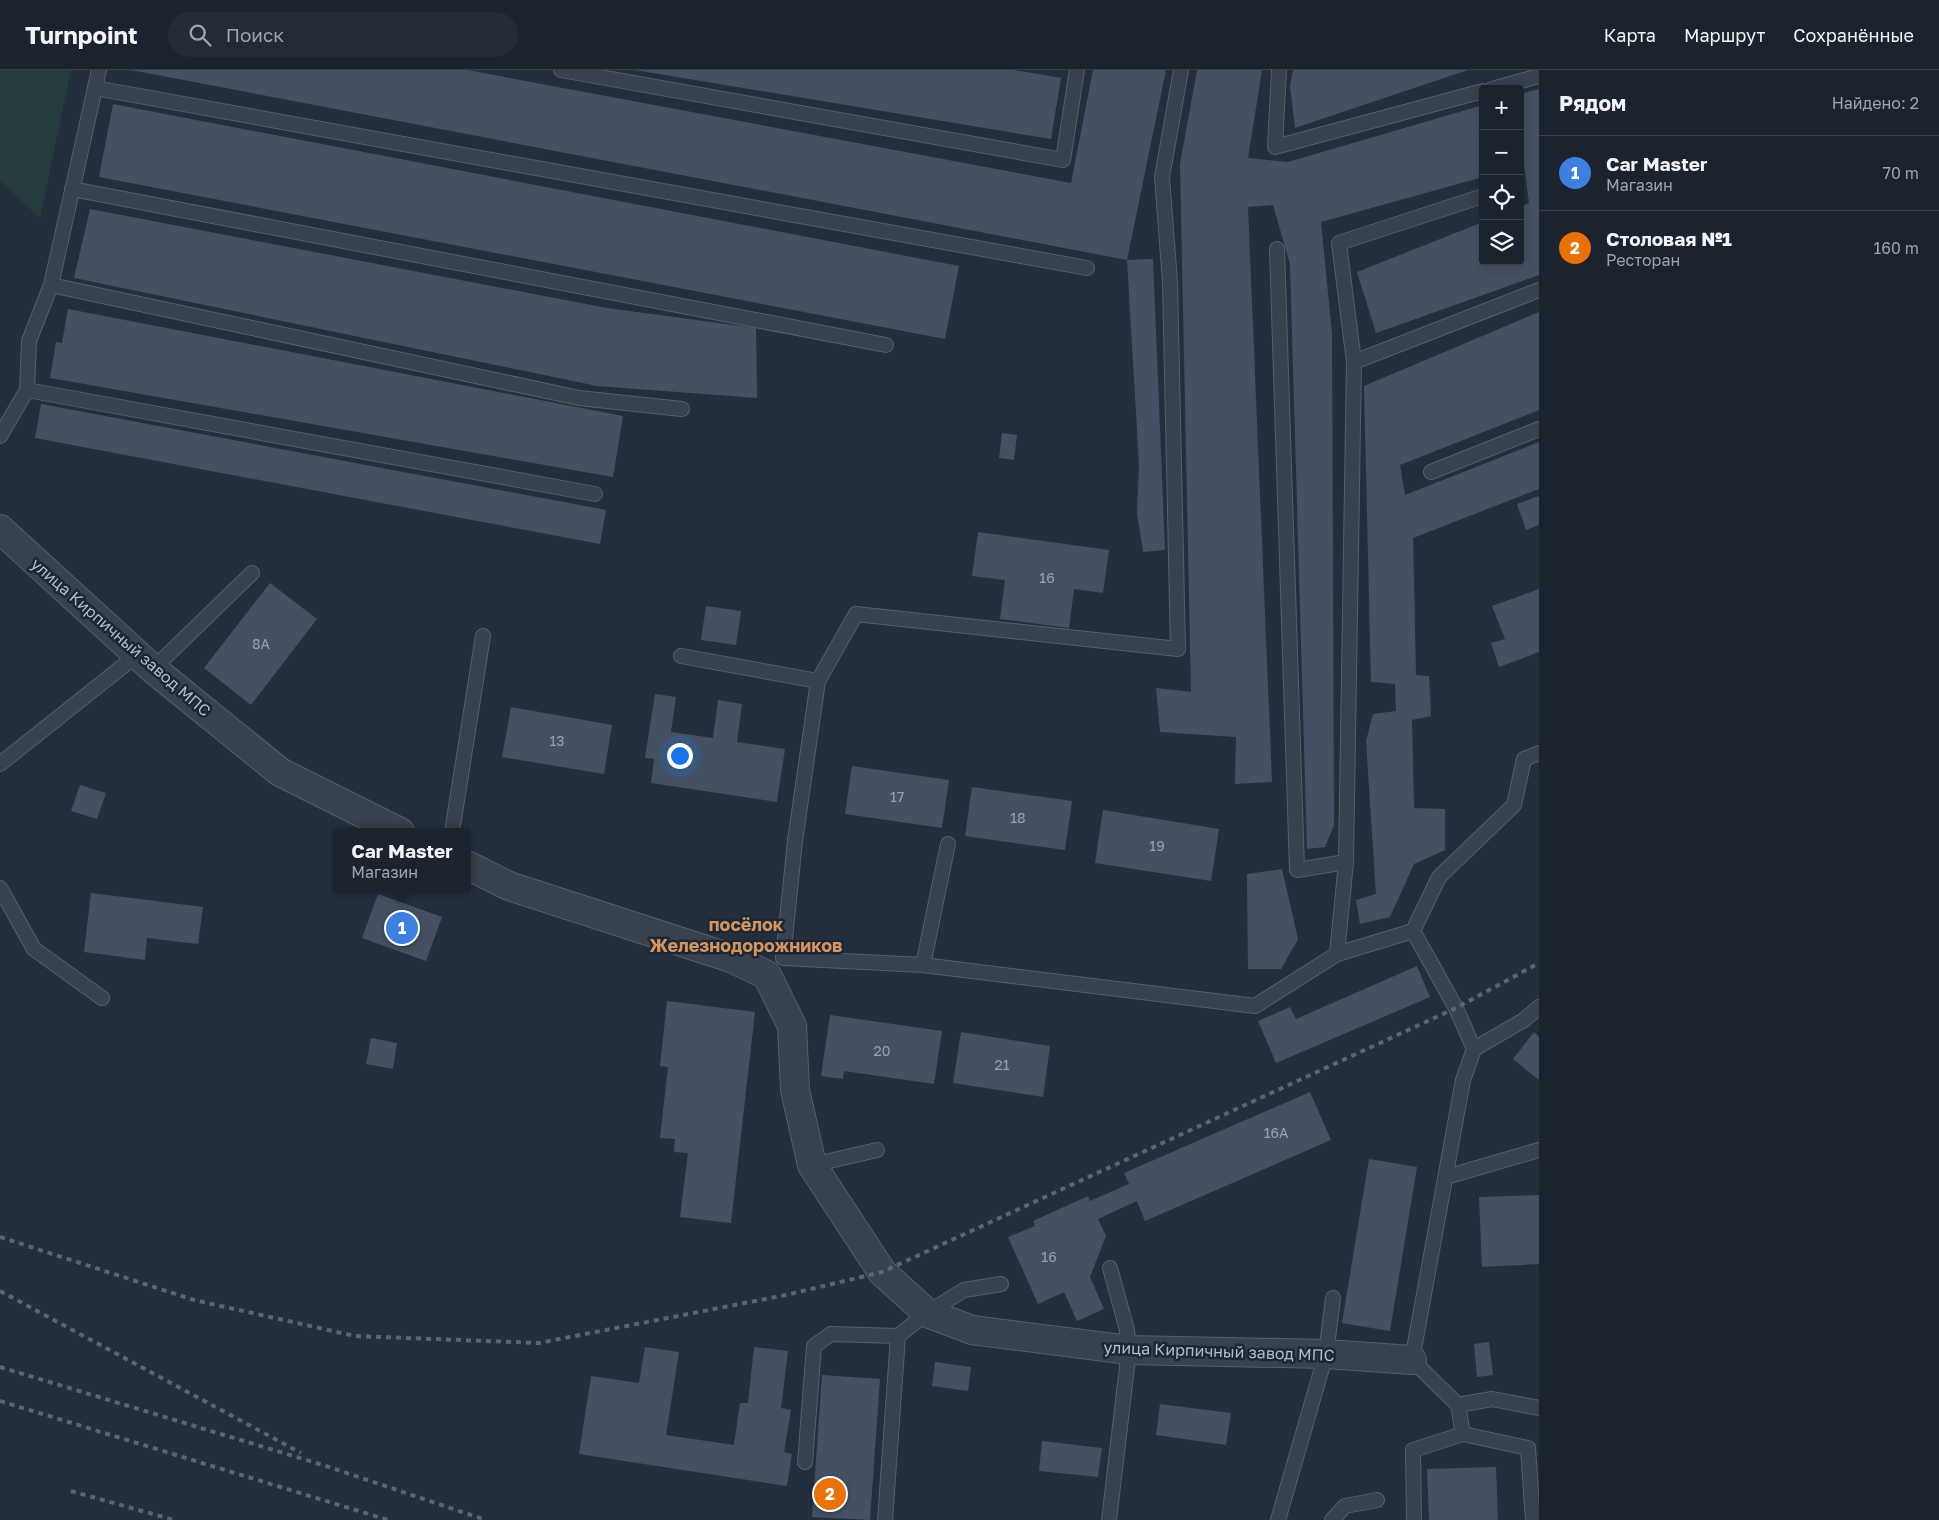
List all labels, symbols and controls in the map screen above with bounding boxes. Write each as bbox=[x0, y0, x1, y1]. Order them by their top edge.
search box bbox=[168, 12, 518, 57]
text: Turnpoint bbox=[25, 20, 138, 49]
icon: search bbox=[186, 21, 214, 49]
text: Поиск bbox=[226, 23, 284, 46]
text: Карта bbox=[1604, 24, 1656, 46]
text: Маршрут bbox=[1684, 24, 1765, 46]
text: Сохранённые bbox=[1793, 24, 1914, 46]
map controls bbox=[1479, 85, 1524, 265]
button: + bbox=[1479, 85, 1524, 130]
text: Рядом bbox=[1559, 90, 1626, 116]
text: Найдено: 2 bbox=[1832, 93, 1919, 113]
button: − bbox=[1479, 130, 1524, 175]
text: Car Master bbox=[1606, 152, 1707, 175]
text: 1 bbox=[1571, 163, 1579, 183]
text: 70 m bbox=[1882, 163, 1919, 183]
button: locate bbox=[1479, 175, 1524, 220]
text: Магазин bbox=[1606, 175, 1673, 195]
button: layers bbox=[1479, 220, 1524, 265]
text: Столовая №1 bbox=[1606, 227, 1732, 250]
text: 2 bbox=[1570, 238, 1580, 258]
text: 160 m bbox=[1873, 238, 1919, 258]
text: Ресторан bbox=[1606, 250, 1680, 270]
street label: улица Кирпичный завод МПС bbox=[27, 554, 215, 721]
house number: 16 bbox=[1039, 569, 1055, 586]
house number: 8А bbox=[252, 635, 271, 652]
house number: 13 bbox=[550, 732, 564, 749]
your location bbox=[667, 743, 693, 769]
house number: 17 bbox=[890, 788, 904, 805]
house number: 18 bbox=[1010, 809, 1026, 826]
popup bbox=[333, 828, 471, 893]
house number: 19 bbox=[1149, 837, 1165, 854]
text: Car Master bbox=[351, 839, 453, 862]
text: Магазин bbox=[351, 862, 418, 882]
pin: 1 bbox=[386, 909, 418, 947]
district label: посёлок Железнодорожников bbox=[650, 913, 843, 956]
house number: 20 bbox=[874, 1042, 890, 1059]
house number: 21 bbox=[995, 1056, 1010, 1073]
house number: 16А bbox=[1264, 1124, 1289, 1141]
house number: 16 bbox=[1041, 1248, 1057, 1265]
street label: улица Кирпичный завод МПС bbox=[1103, 1337, 1335, 1365]
pin: 2 bbox=[814, 1475, 846, 1513]

